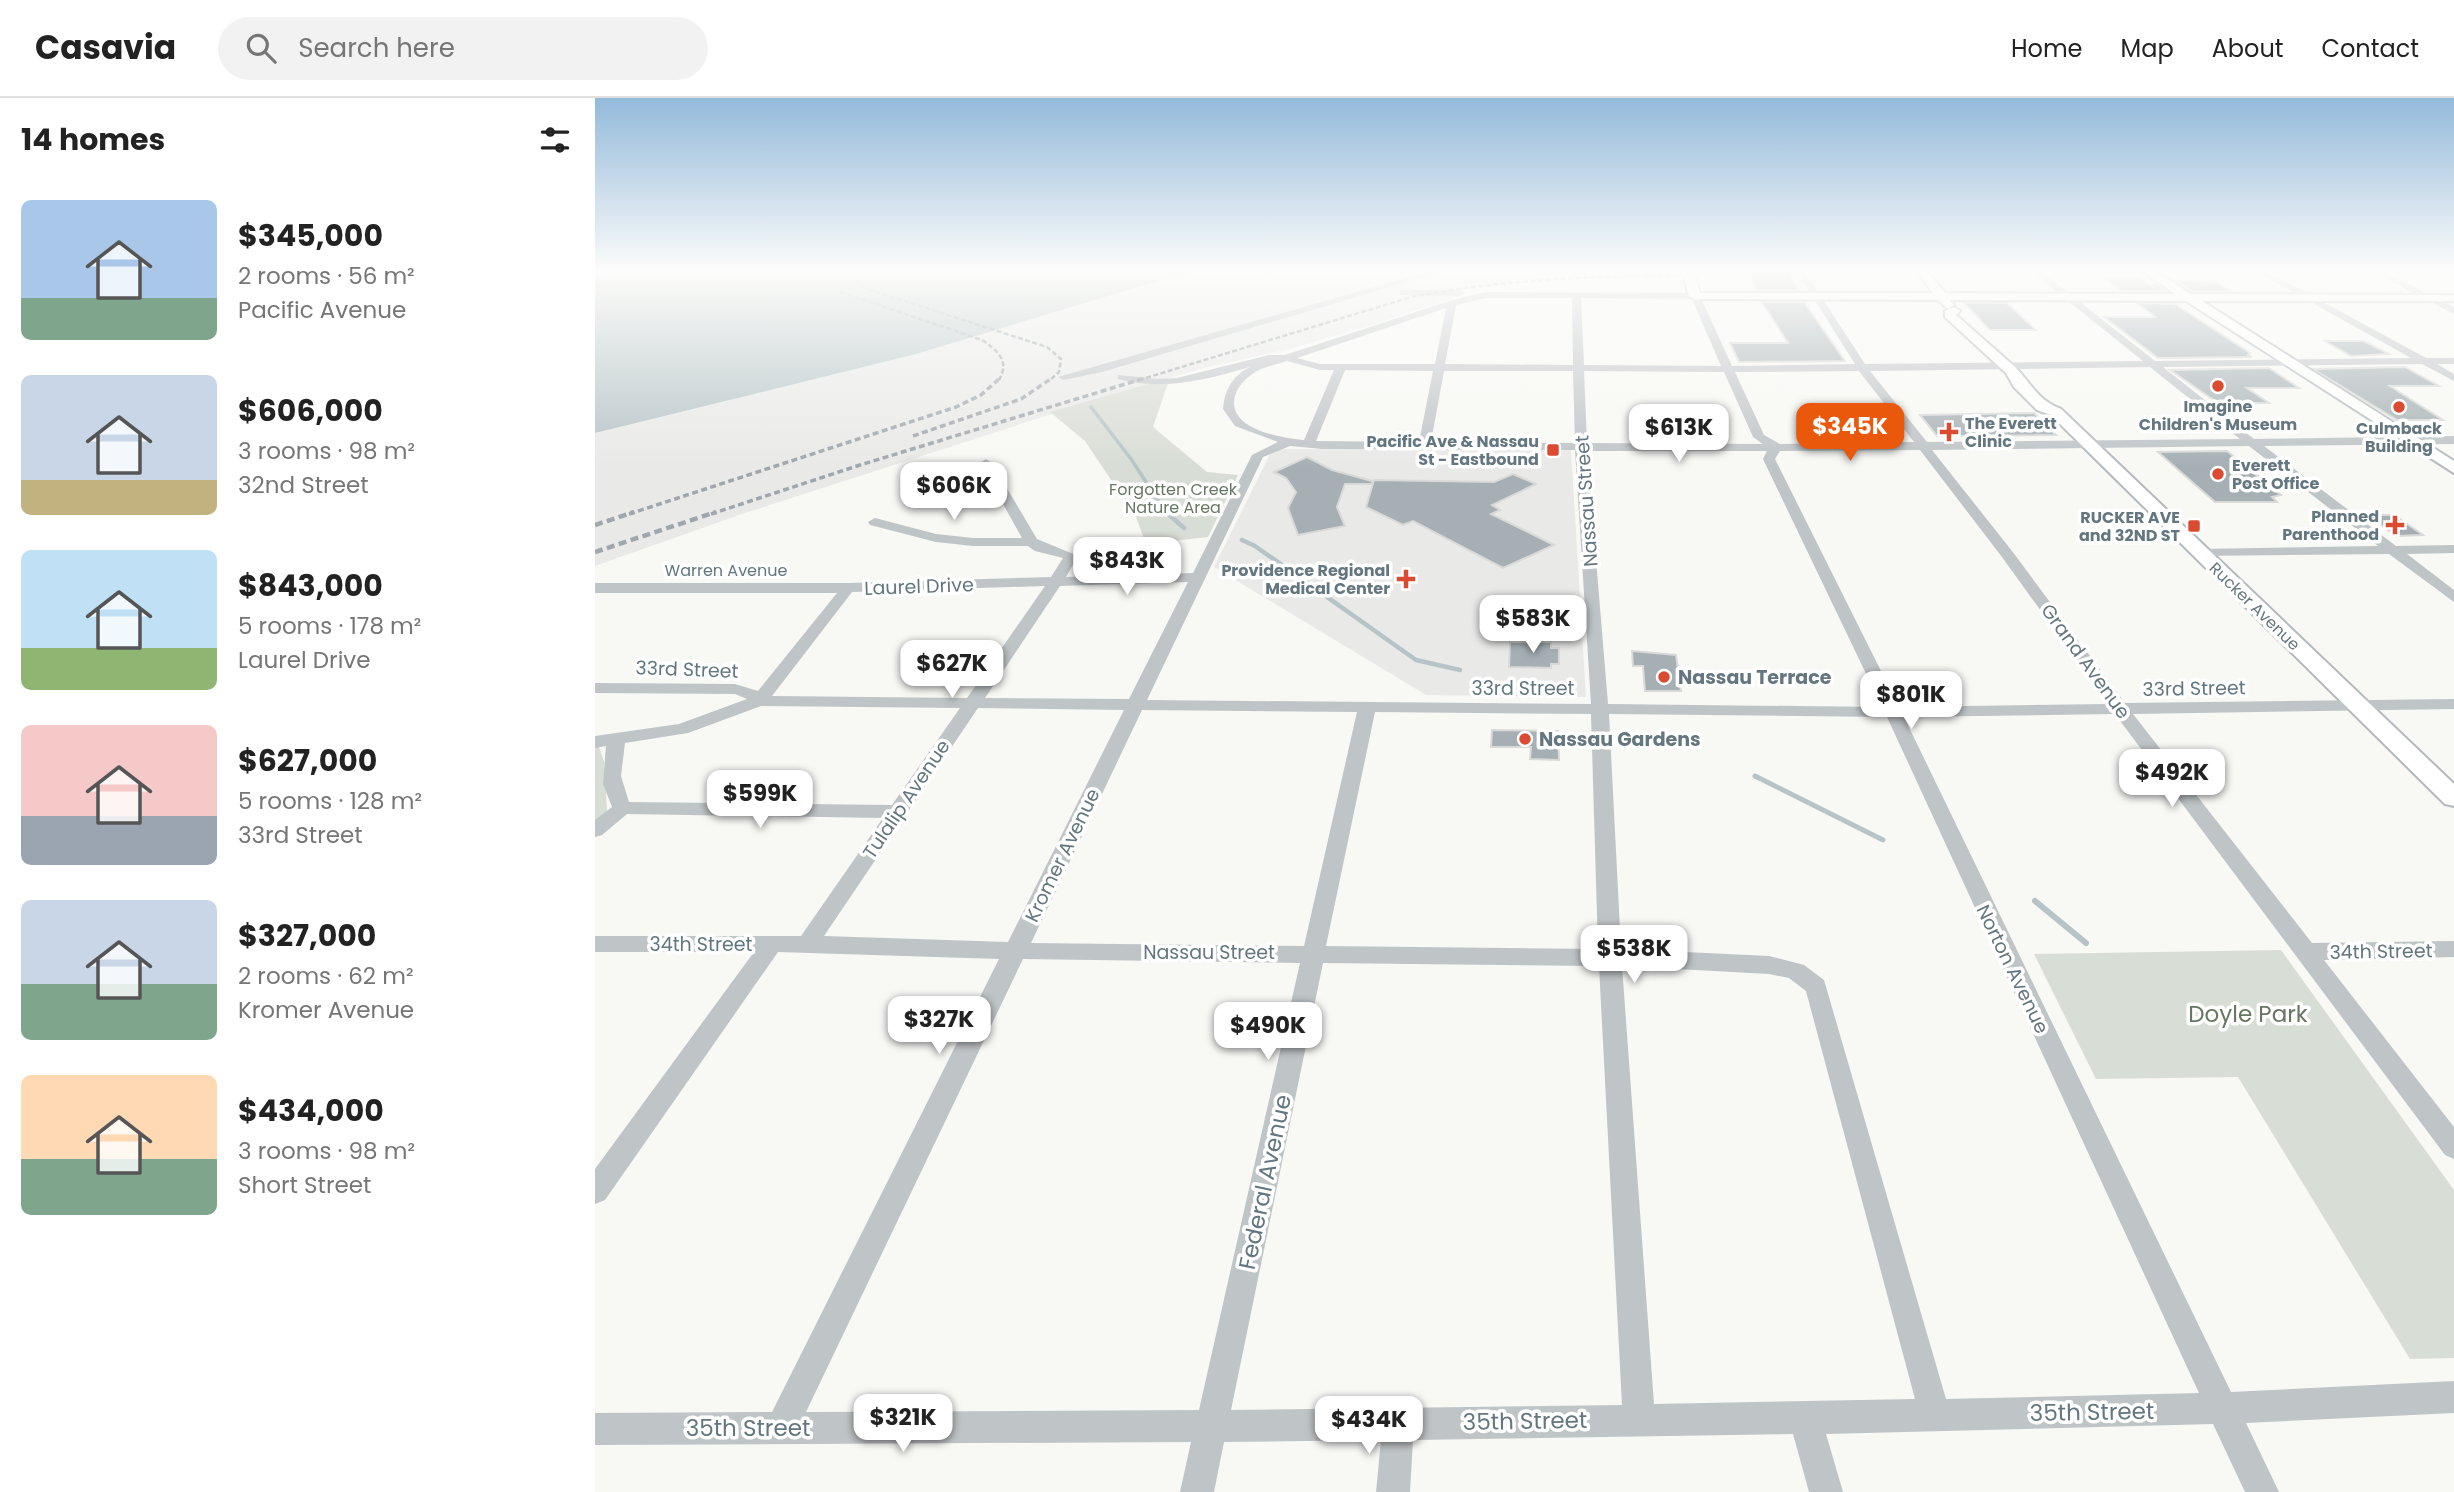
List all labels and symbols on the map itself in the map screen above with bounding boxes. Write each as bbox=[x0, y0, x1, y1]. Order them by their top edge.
marker: Imagine Children's Museum bbox=[2210, 378, 2226, 394]
place label: Imagine Children's Museum bbox=[2139, 395, 2297, 436]
marker: Culmback Building bbox=[2391, 399, 2407, 415]
pin: $613K bbox=[1630, 404, 1728, 464]
pin: $345K bbox=[1801, 404, 1899, 463]
place label: The Everett Clinic bbox=[1965, 412, 2057, 453]
place label: Culmback Building bbox=[2356, 417, 2442, 458]
marker: The Everett Clinic bbox=[1939, 422, 1959, 442]
place label: Pacific Ave & Nassau St - Eastbound bbox=[1367, 430, 1539, 471]
street label: Nassau Street bbox=[1568, 434, 1605, 568]
marker: Pacific Ave & Nassau St - Eastbound bbox=[1545, 442, 1561, 458]
place label: Everett Post Office bbox=[2232, 454, 2319, 495]
pin: $606K bbox=[905, 462, 1003, 522]
marker: Everett Post Office bbox=[2210, 466, 2226, 482]
park label: Forgotten Creek Nature Area bbox=[1109, 478, 1238, 519]
place label: Planned Parenthood bbox=[2282, 505, 2379, 546]
place label: RUCKER AVE and 32ND ST bbox=[2079, 506, 2181, 547]
marker: Planned Parenthood bbox=[2385, 515, 2405, 535]
marker: RUCKER AVE and 32ND ST bbox=[2186, 518, 2202, 534]
pin: $843K bbox=[1078, 538, 1176, 597]
street label: Rucker Avenue bbox=[2204, 557, 2305, 656]
street label: Warren Avenue bbox=[665, 559, 788, 582]
place label: Providence Regional Medical Center bbox=[1221, 559, 1390, 600]
marker: Providence Regional Medical Center bbox=[1396, 569, 1416, 589]
street label: Laurel Drive bbox=[864, 571, 974, 602]
pin: $583K bbox=[1484, 596, 1582, 655]
street label: Grand Avenue bbox=[2035, 598, 2137, 724]
pin: $627K bbox=[903, 640, 1001, 700]
street label: 33rd Street bbox=[635, 654, 739, 685]
place label: Nassau Terrace bbox=[1678, 664, 1832, 691]
marker: Nassau Terrace bbox=[1656, 669, 1672, 685]
pin: $801K bbox=[1862, 672, 1960, 731]
street label: 33rd Street bbox=[2142, 674, 2246, 703]
street label: 33rd Street bbox=[1471, 675, 1575, 702]
place label: Nassau Gardens bbox=[1539, 726, 1701, 753]
marker: Nassau Gardens bbox=[1517, 731, 1533, 747]
street label: Tulalip Avenue bbox=[856, 734, 956, 864]
pin: $492K bbox=[2123, 750, 2221, 809]
pin: $599K bbox=[711, 770, 809, 830]
street label: Kromer Avenue bbox=[1018, 784, 1106, 927]
street label: Norton Avenue bbox=[1970, 900, 2055, 1038]
pin: $538K bbox=[1585, 926, 1683, 985]
street label: 34th Street bbox=[650, 931, 753, 958]
street label: 34th Street bbox=[2329, 937, 2433, 966]
street label: Nassau Street bbox=[1143, 939, 1275, 966]
pin: $327K bbox=[890, 996, 988, 1056]
park label: Doyle Park bbox=[2188, 998, 2308, 1030]
pin: $490K bbox=[1219, 1002, 1317, 1062]
street label: Federal Avenue bbox=[1231, 1092, 1299, 1272]
pin: $321K bbox=[854, 1394, 952, 1454]
street label: 35th Street bbox=[2029, 1395, 2155, 1429]
pin: $434K bbox=[1320, 1396, 1418, 1456]
street label: 35th Street bbox=[1462, 1404, 1588, 1438]
street label: 35th Street bbox=[686, 1412, 810, 1444]

